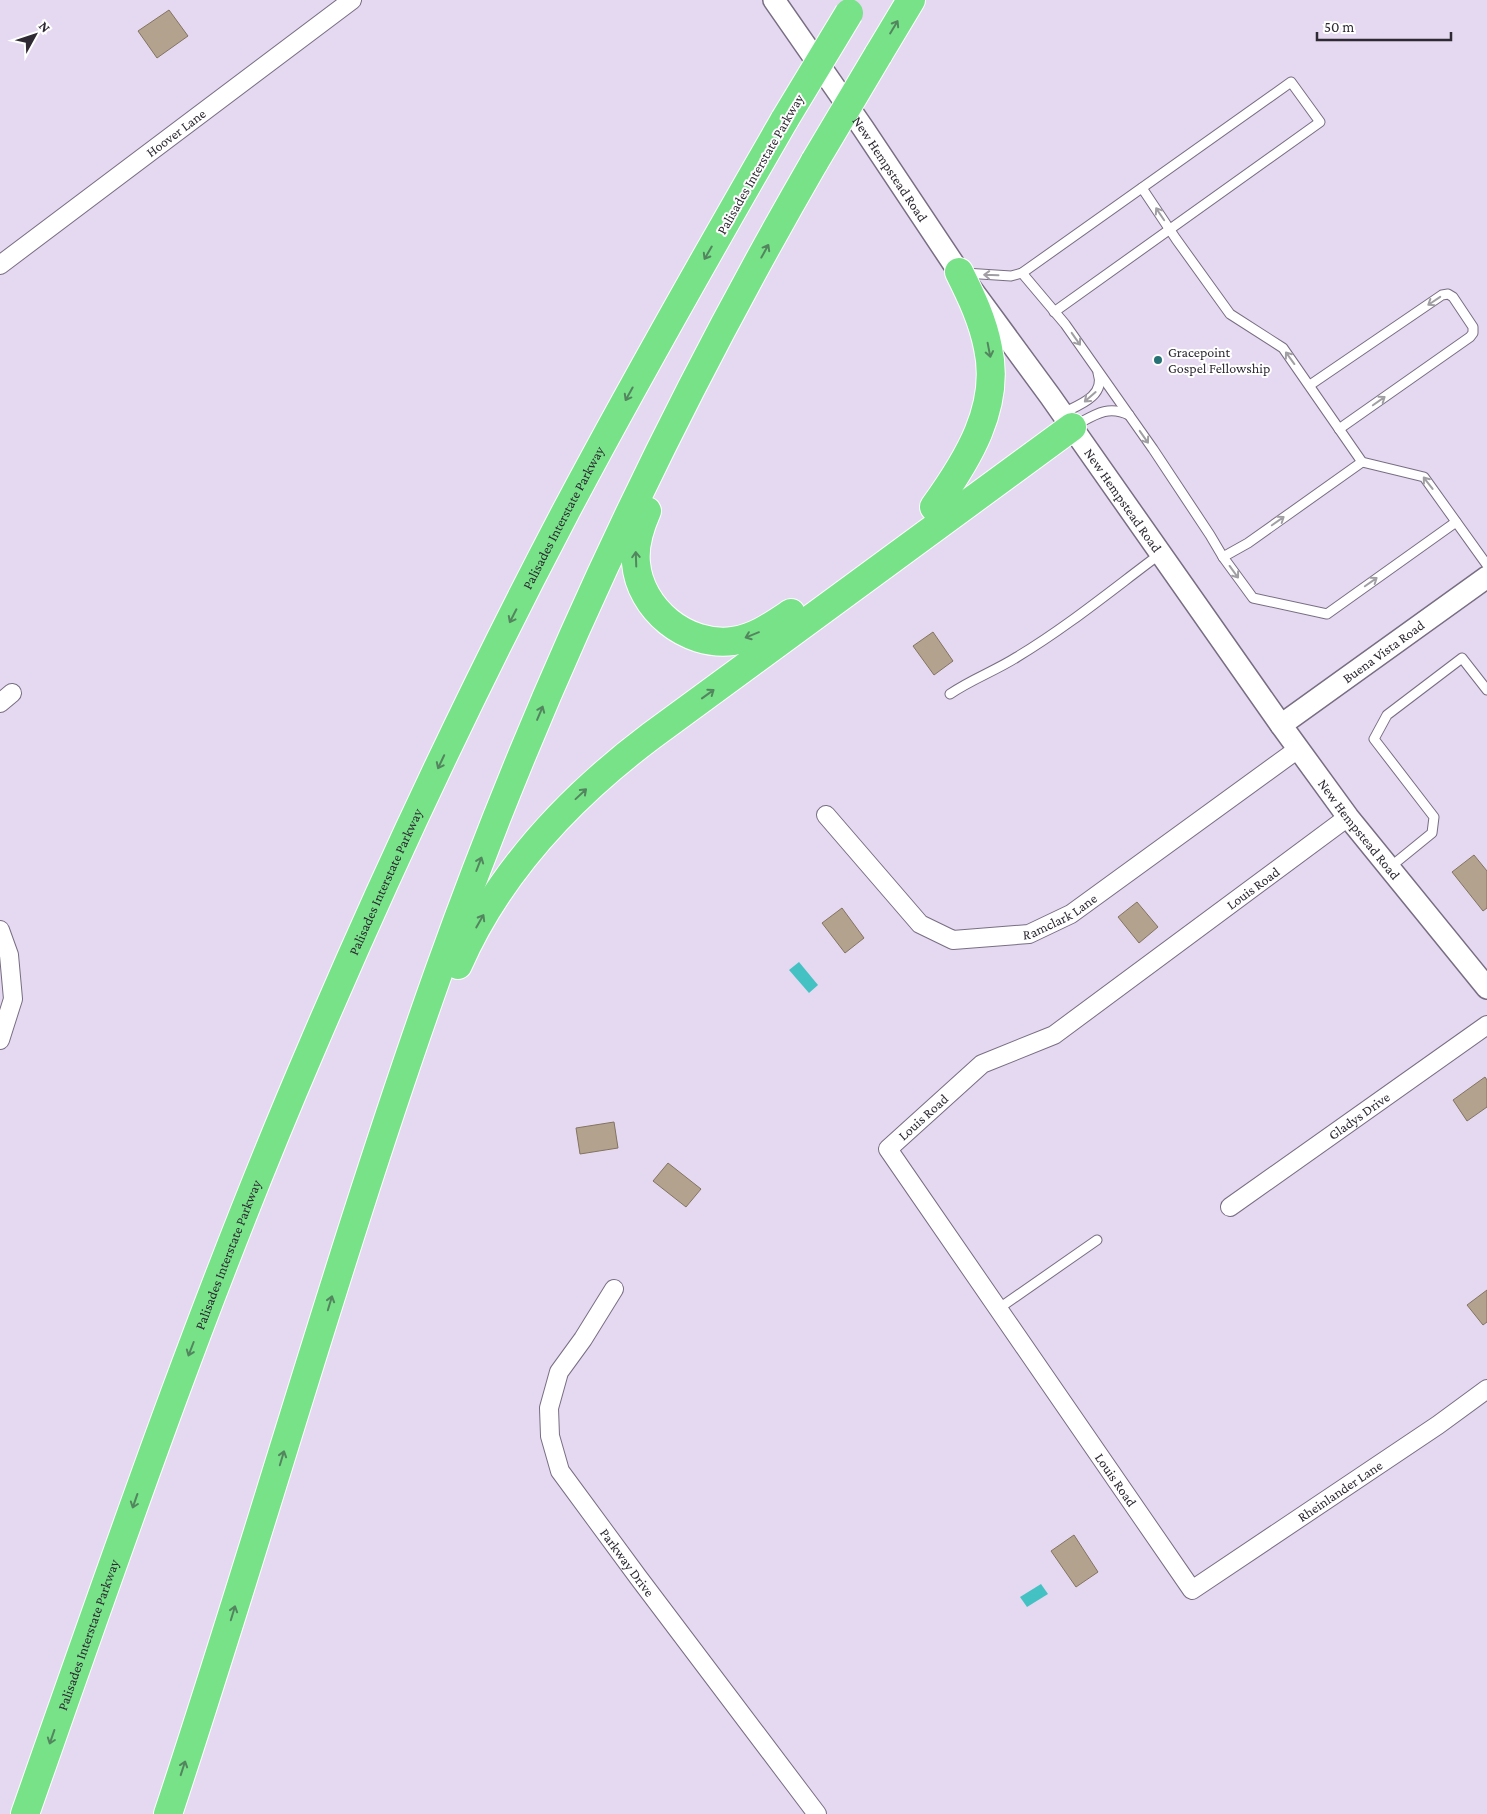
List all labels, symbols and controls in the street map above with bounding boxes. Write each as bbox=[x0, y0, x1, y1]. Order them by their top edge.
north arrow bbox=[10, 10, 60, 60]
scale bar bbox=[1317, 10, 1451, 42]
text: N bbox=[36, 18, 54, 36]
text: 50 m bbox=[1324, 19, 1354, 35]
one-way arrow bbox=[890, 21, 900, 35]
street label: Palisades Interstate Parkway bbox=[713, 91, 807, 237]
street label: Hoover Lane bbox=[143, 105, 209, 160]
street label: New Hempstead Road bbox=[849, 113, 931, 225]
one-way arrow bbox=[1155, 207, 1165, 221]
one-way arrow bbox=[760, 244, 770, 258]
one-way arrow bbox=[703, 245, 713, 259]
one-way arrow bbox=[983, 271, 999, 280]
one-way arrow bbox=[1427, 295, 1441, 306]
one-way arrow bbox=[1071, 332, 1081, 346]
one-way arrow bbox=[984, 342, 994, 358]
place label: Gracepoint Gospel Fellowship bbox=[1168, 344, 1270, 376]
one-way arrow bbox=[1285, 351, 1295, 365]
marker: Gracepoint Gospel Fellowship bbox=[1152, 354, 1164, 366]
one-way arrow bbox=[624, 387, 634, 402]
one-way arrow bbox=[1084, 391, 1097, 403]
one-way arrow bbox=[1372, 396, 1386, 406]
one-way arrow bbox=[1139, 430, 1149, 444]
street label: Palisades Interstate Parkway bbox=[519, 443, 607, 592]
street label: New Hempstead Road bbox=[1081, 445, 1165, 556]
one-way arrow bbox=[1422, 477, 1433, 490]
one-way arrow bbox=[1271, 516, 1285, 526]
one-way arrow bbox=[632, 551, 641, 567]
one-way arrow bbox=[1229, 565, 1239, 579]
one-way arrow bbox=[1364, 577, 1378, 588]
one-way arrow bbox=[508, 608, 517, 623]
street label: Buena Vista Road bbox=[1339, 616, 1428, 686]
one-way arrow bbox=[745, 631, 760, 640]
one-way arrow bbox=[701, 688, 714, 699]
one-way arrow bbox=[536, 706, 546, 721]
one-way arrow bbox=[436, 754, 446, 769]
street label: New Hempstead Road bbox=[1315, 776, 1404, 883]
one-way arrow bbox=[574, 788, 587, 800]
street label: Palisades Interstate Parkway bbox=[345, 805, 426, 957]
one-way arrow bbox=[475, 857, 484, 872]
street label: Louis Road bbox=[1223, 863, 1283, 913]
street label: Ramclark Lane bbox=[1022, 890, 1100, 942]
one-way arrow bbox=[476, 914, 486, 928]
street label: Gladys Drive bbox=[1325, 1089, 1393, 1143]
street label: Louis Road bbox=[895, 1090, 952, 1144]
street label: Palisades Interstate Parkway bbox=[191, 1177, 264, 1332]
one-way arrow bbox=[326, 1295, 336, 1311]
one-way arrow bbox=[186, 1340, 195, 1356]
one-way arrow bbox=[277, 1450, 287, 1466]
street label: Louis Road bbox=[1092, 1450, 1140, 1510]
street label: Rheinlander Lane bbox=[1294, 1457, 1385, 1525]
one-way arrow bbox=[130, 1493, 139, 1508]
street label: Parkway Drive bbox=[597, 1525, 658, 1600]
street label: Palisades Interstate Parkway bbox=[54, 1556, 122, 1713]
one-way arrow bbox=[228, 1605, 238, 1621]
one-way arrow bbox=[47, 1729, 56, 1744]
one-way arrow bbox=[179, 1760, 189, 1776]

